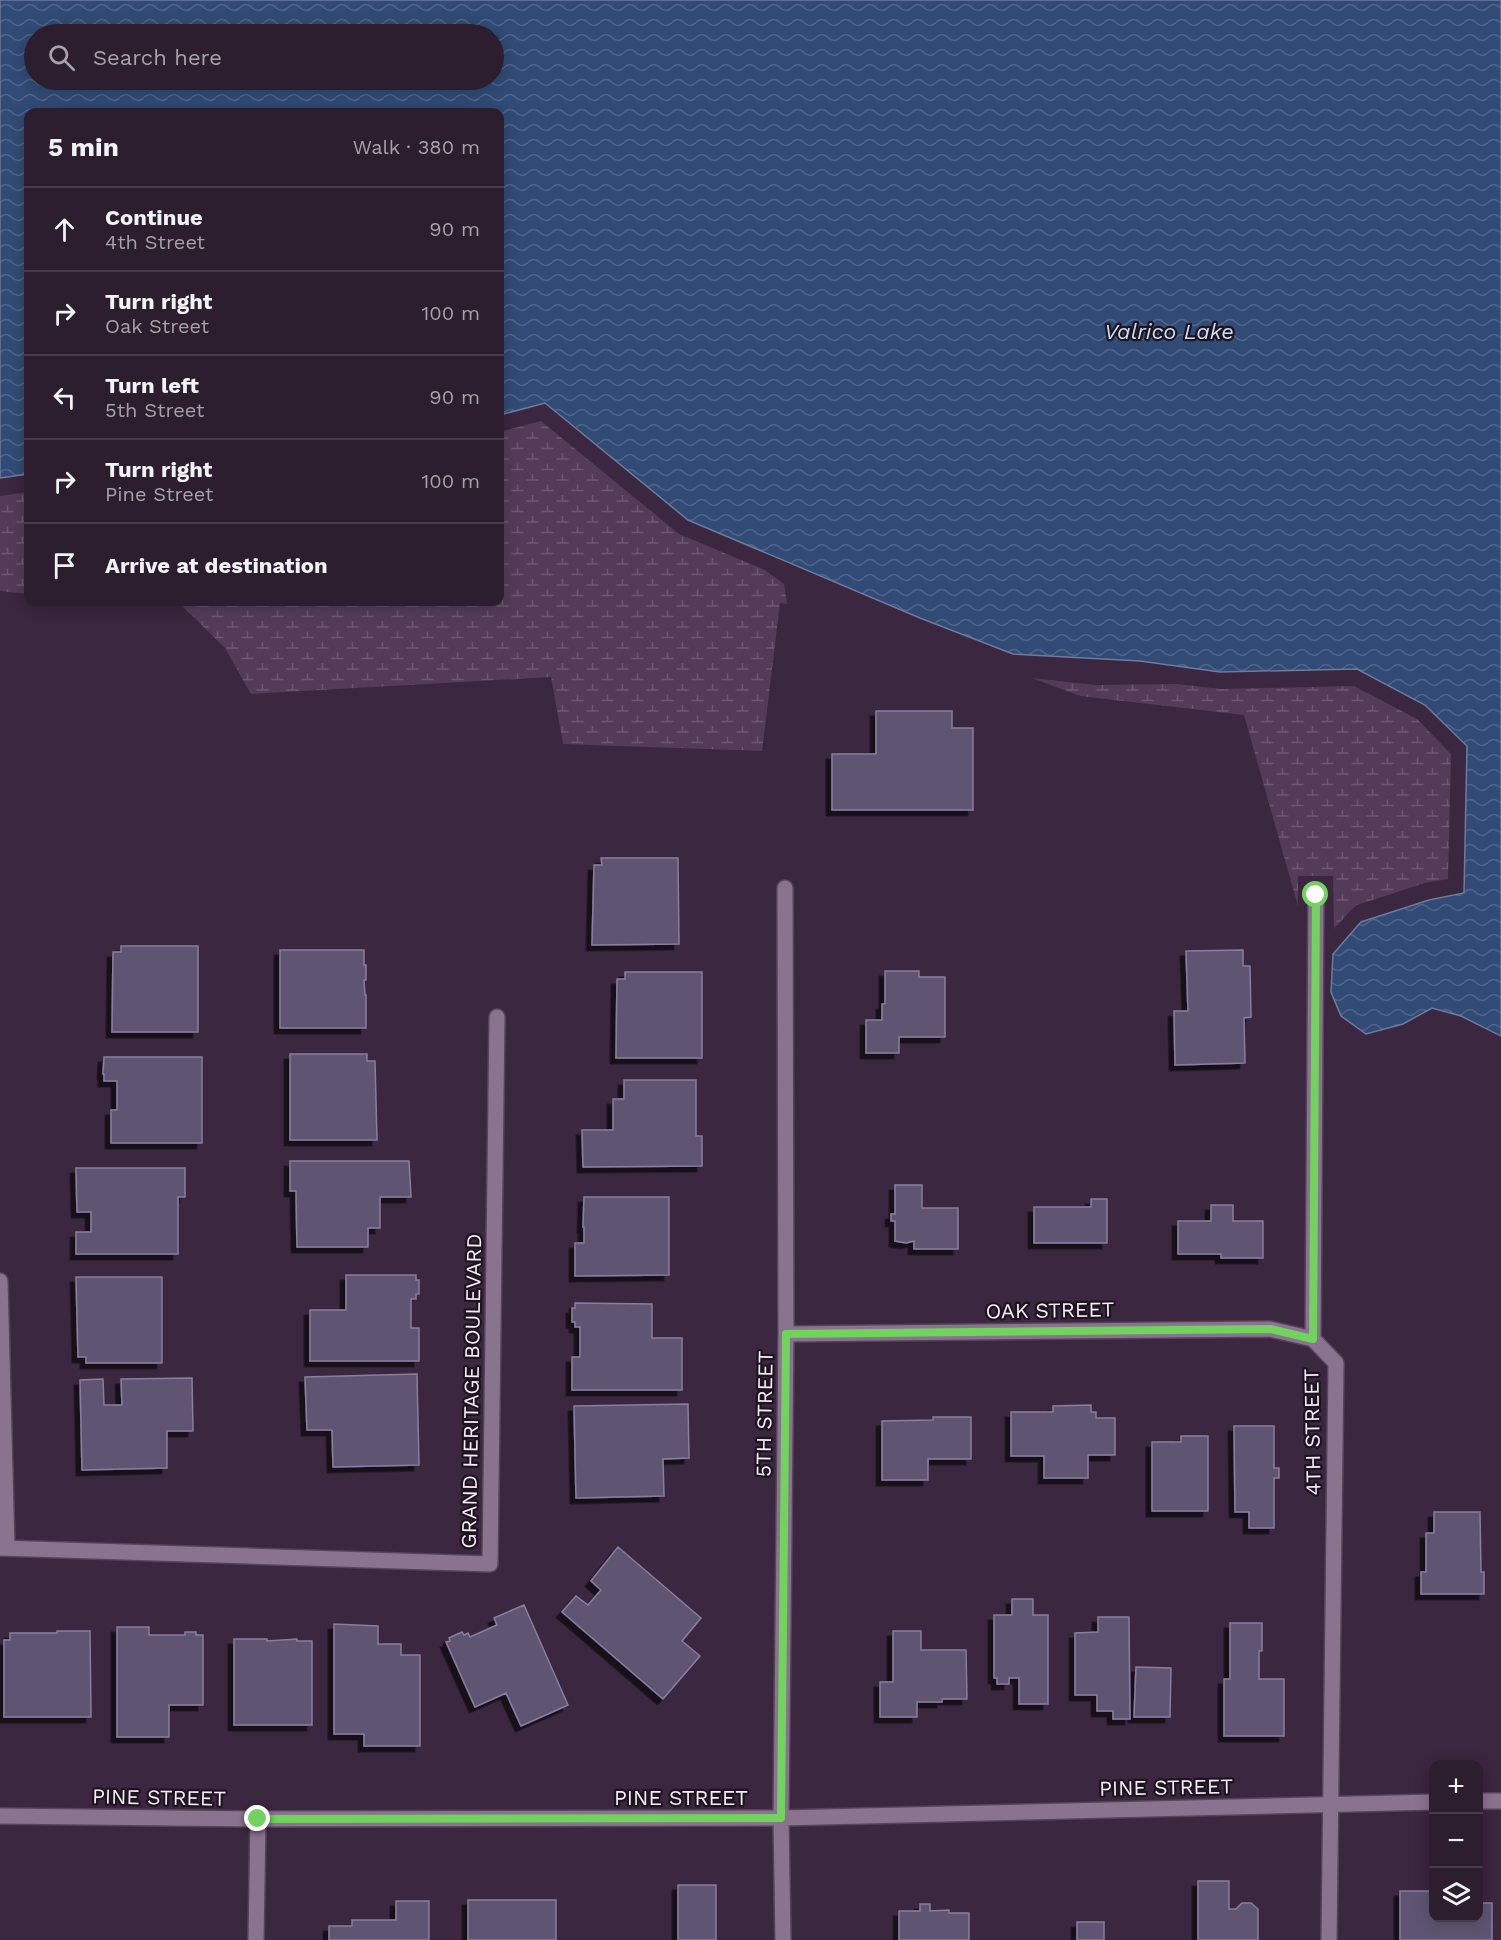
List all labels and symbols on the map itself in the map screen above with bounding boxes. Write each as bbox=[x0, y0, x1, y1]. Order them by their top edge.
water label: Valrico Lake bbox=[1104, 319, 1234, 344]
route start bbox=[1302, 881, 1328, 907]
street label: GRAND HERITAGE BOULEVARD bbox=[456, 1233, 486, 1549]
street label: OAK STREET bbox=[985, 1296, 1115, 1324]
street label: 5TH STREET bbox=[750, 1350, 778, 1477]
street label: 4TH STREET bbox=[1298, 1368, 1326, 1496]
street label: PINE STREET bbox=[1099, 1773, 1233, 1801]
street label: PINE STREET bbox=[92, 1783, 226, 1811]
street label: PINE STREET bbox=[614, 1785, 748, 1810]
route end bbox=[244, 1805, 270, 1831]

